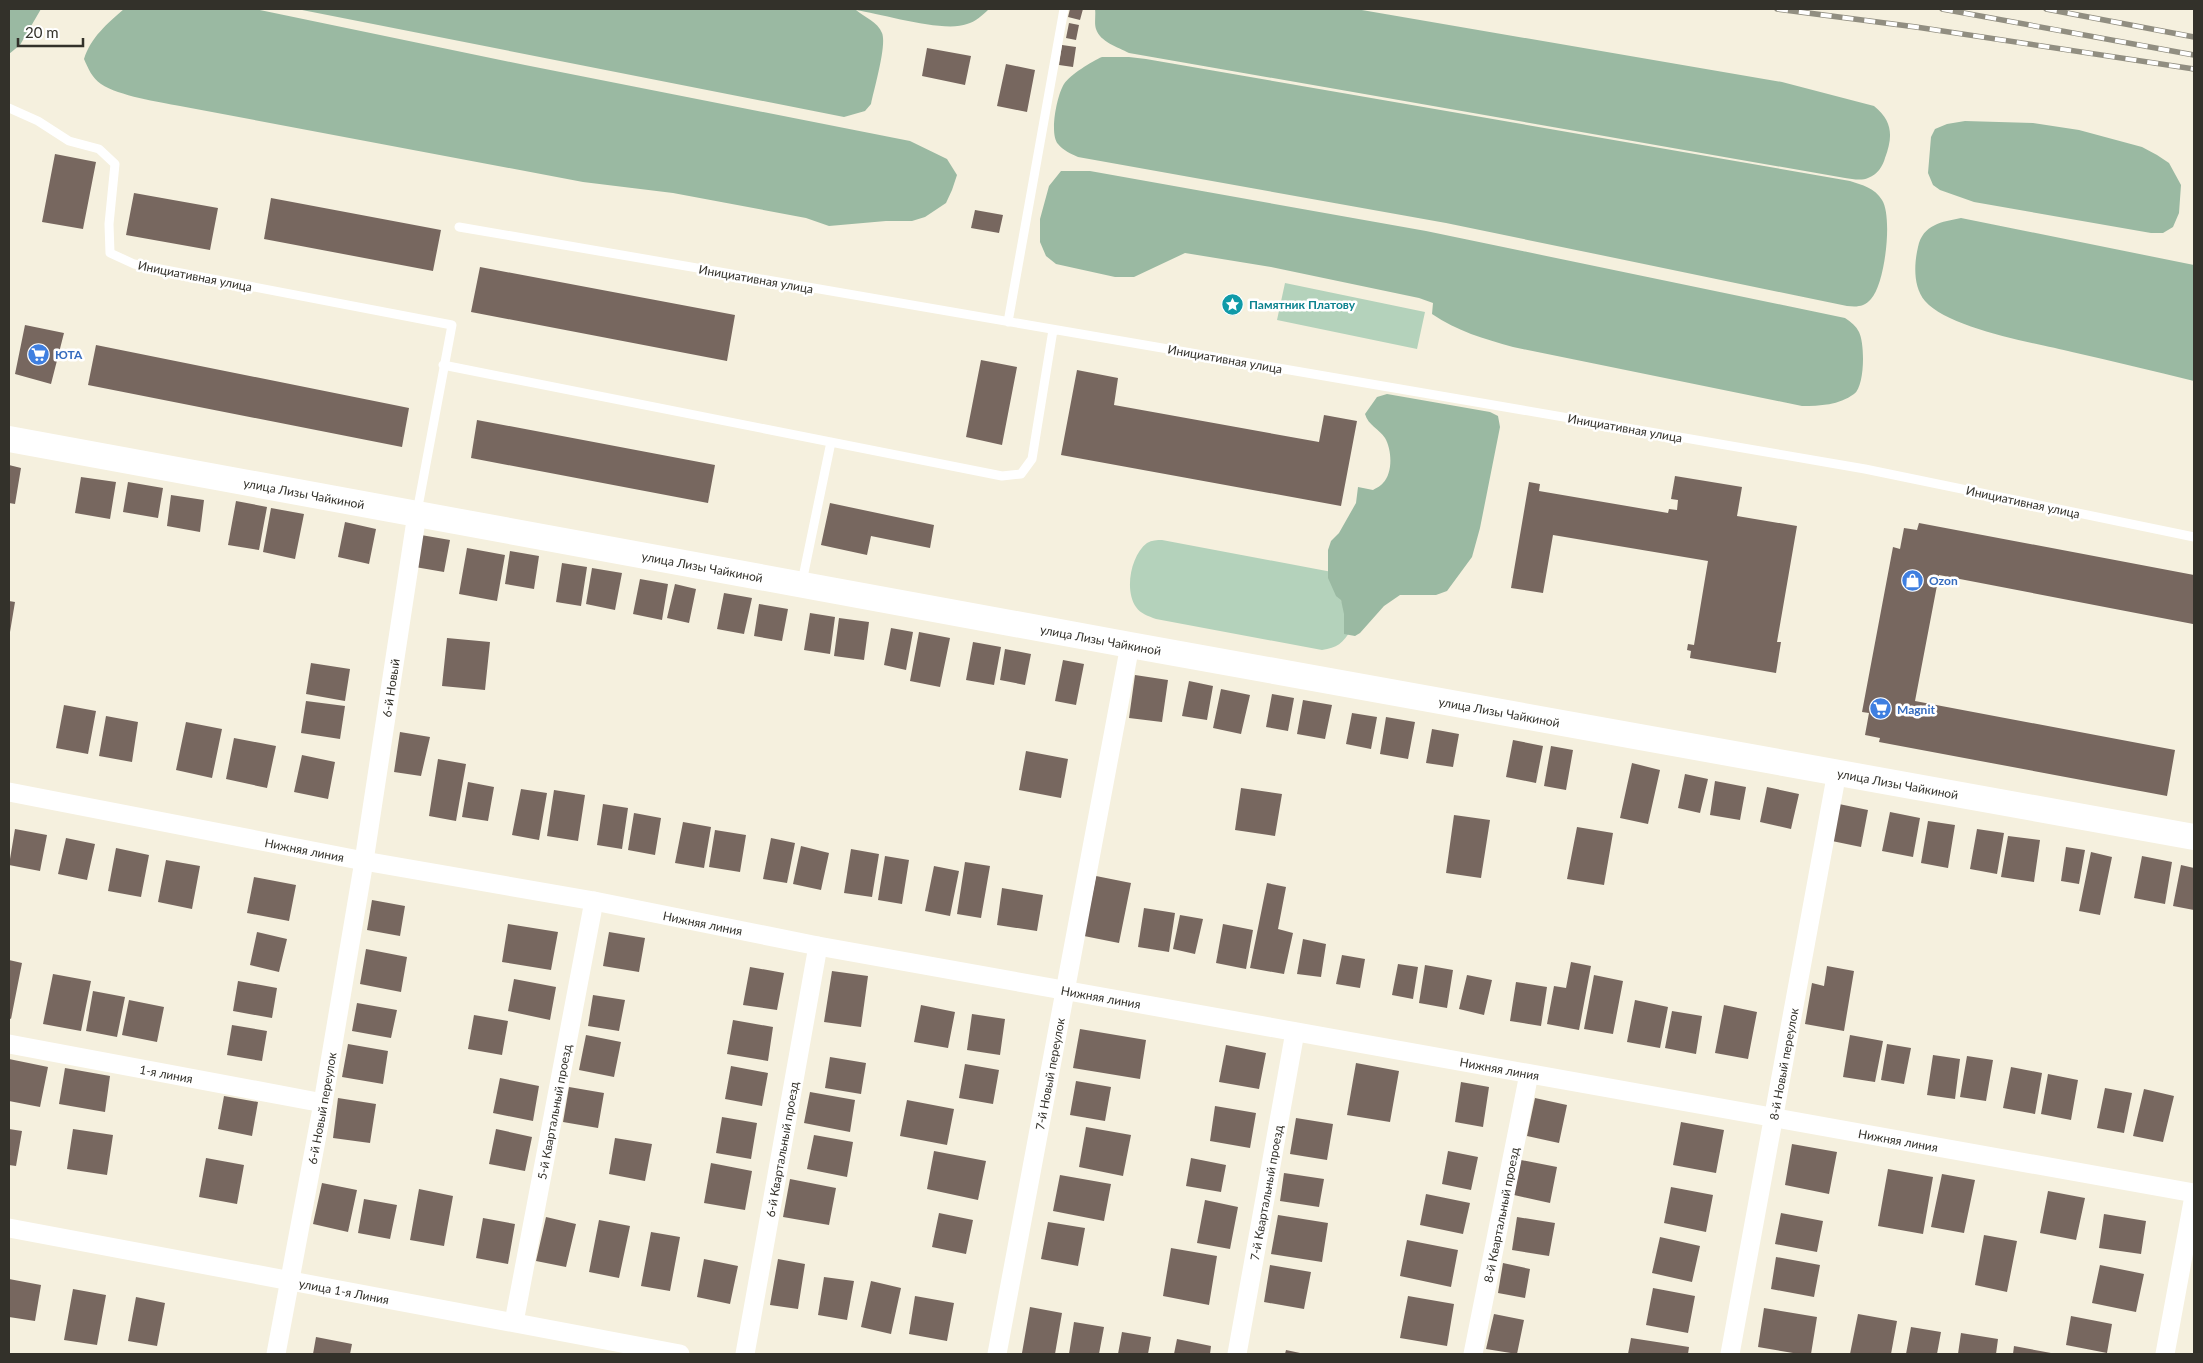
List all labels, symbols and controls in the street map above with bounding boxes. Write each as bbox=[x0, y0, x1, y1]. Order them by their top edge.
scale bar bbox=[18, 15, 82, 47]
text: 20 m bbox=[25, 23, 59, 41]
street label: Инициативная улица bbox=[137, 258, 253, 294]
street label: Инициативная улица bbox=[698, 262, 815, 296]
place icon: Памятник Платову bbox=[1221, 292, 1245, 316]
place label: Памятник Платову bbox=[1249, 297, 1356, 312]
supermarket icon: ЮТА bbox=[27, 342, 51, 366]
street label: Инициативная улица bbox=[1167, 342, 1284, 376]
place label: ЮТА bbox=[55, 347, 83, 362]
street label: Инициативная улица bbox=[1567, 411, 1684, 445]
street label: улица Лизы Чайкиной bbox=[242, 475, 366, 512]
street label: Инициативная улица bbox=[1965, 483, 2081, 521]
street label: улица Лизы Чайкиной bbox=[641, 548, 764, 585]
shop icon: Ozon bbox=[1901, 568, 1925, 592]
place label: Ozon bbox=[1929, 573, 1958, 588]
street label: улица Лизы Чайкиной bbox=[1039, 621, 1163, 658]
street label: 6-й Новый bbox=[379, 658, 402, 718]
street label: улица Лизы Чайкиной bbox=[1438, 693, 1561, 730]
supermarket icon: Magnit bbox=[1869, 697, 1893, 721]
place label: Magnit bbox=[1897, 702, 1935, 717]
street label: улица Лизы Чайкиной bbox=[1836, 765, 1960, 802]
street label: Нижняя линия bbox=[263, 834, 346, 865]
street label: Нижняя линия bbox=[662, 908, 744, 938]
street label: Нижняя линия bbox=[1060, 982, 1142, 1011]
street label: 8-й Новый переулок bbox=[1766, 1006, 1801, 1121]
street label: 7-й Новый переулок bbox=[1032, 1016, 1068, 1131]
street label: 5-й Квартальный проезд bbox=[534, 1042, 574, 1181]
street label: 6-й Новый переулок bbox=[304, 1050, 339, 1165]
street label: Нижняя линия bbox=[1459, 1054, 1541, 1083]
street label: 1-я линия bbox=[138, 1061, 194, 1086]
street label: 6-й Квартальный проезд bbox=[762, 1080, 801, 1218]
street label: 7-й Квартальный проезд bbox=[1247, 1123, 1286, 1262]
street label: Нижняя линия bbox=[1857, 1125, 1939, 1154]
street label: 8-й Квартальный проезд bbox=[1480, 1145, 1522, 1284]
street label: улица 1-я Линия bbox=[298, 1275, 391, 1307]

